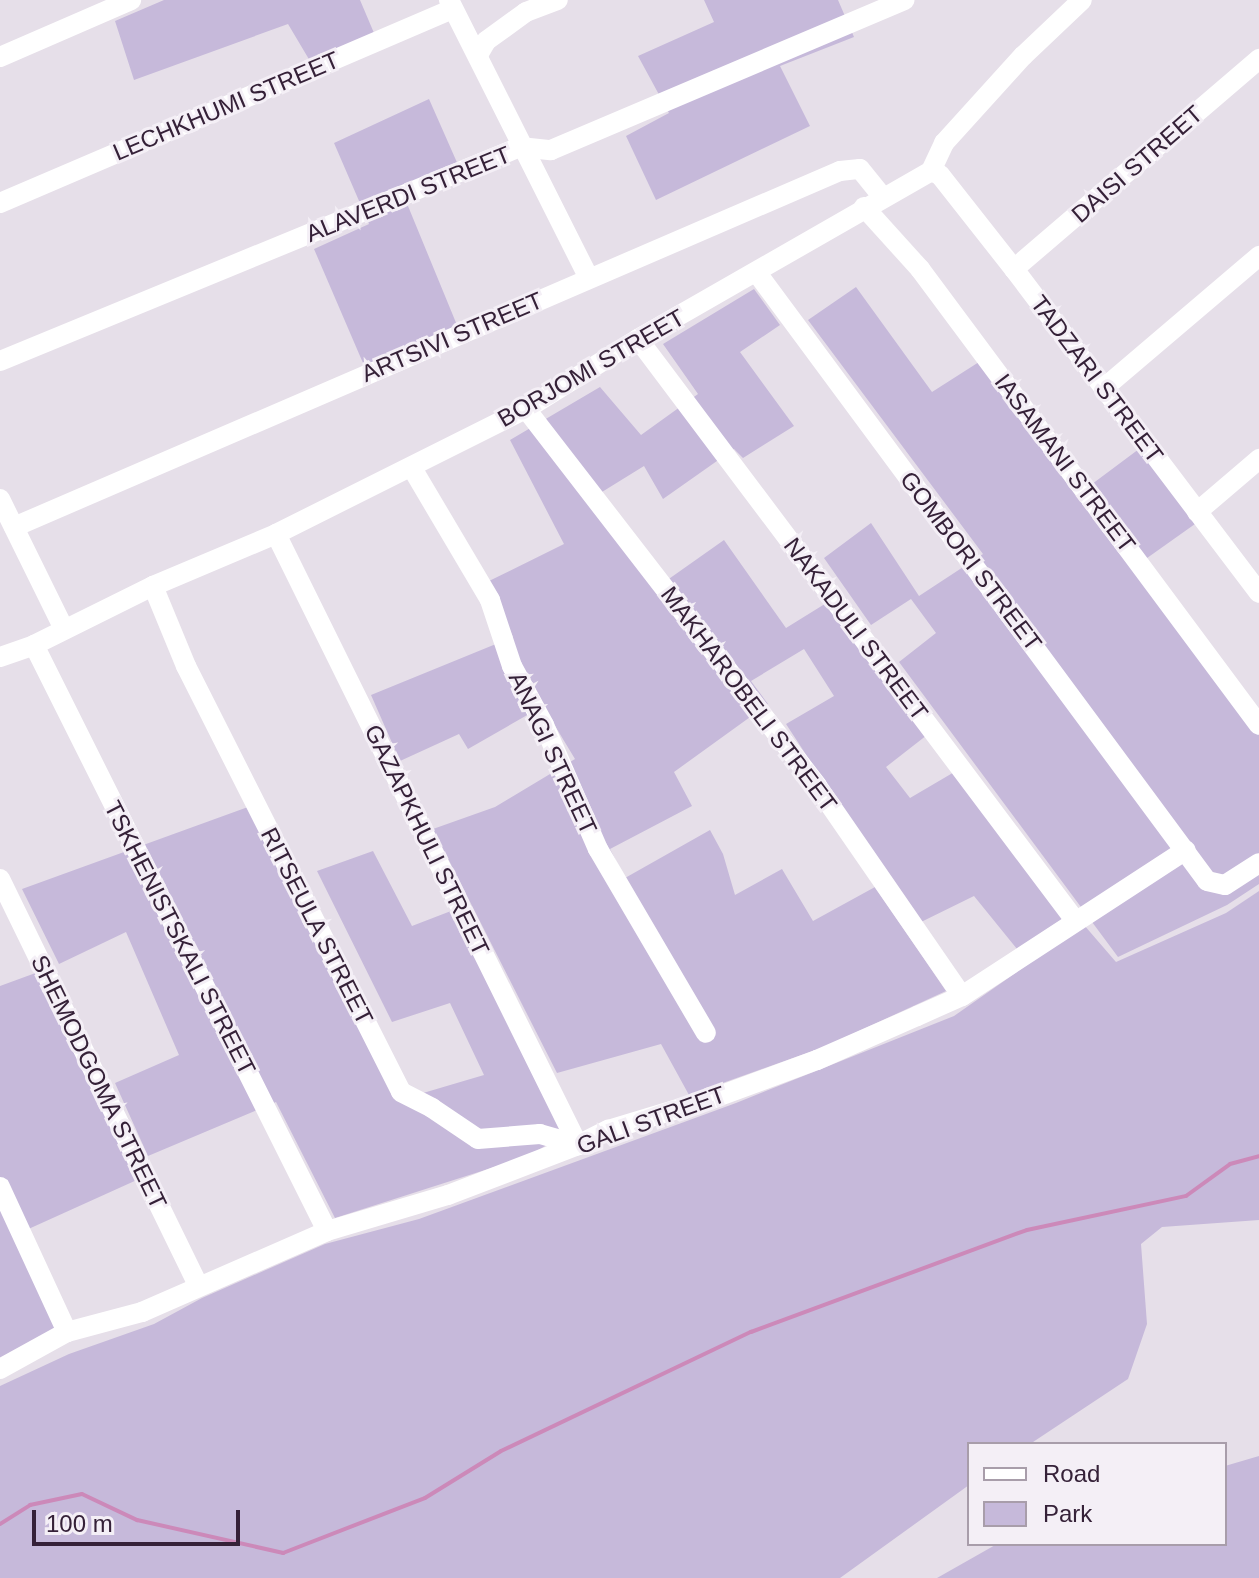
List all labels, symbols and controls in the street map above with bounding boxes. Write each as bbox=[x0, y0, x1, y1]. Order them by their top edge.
street label: LECHKHUMI STREET bbox=[109, 45, 343, 167]
street label: DAISI STREET bbox=[1066, 99, 1208, 229]
street label: ALAVERDI STREET bbox=[301, 140, 515, 248]
street label: ARTSIVI STREET bbox=[357, 286, 547, 388]
street label: TADZARI STREET bbox=[1025, 290, 1169, 468]
street label: BORJOMI STREET bbox=[493, 303, 689, 433]
street label: IASAMANI STREET bbox=[988, 368, 1142, 558]
street label: GOMBORI STREET bbox=[894, 466, 1048, 656]
street label: NAKADULI STREET bbox=[778, 532, 934, 726]
street label: MAKHAROBELI STREET bbox=[655, 581, 843, 817]
street label: ANAGI STREET bbox=[503, 667, 603, 839]
street label: GAZAPKHULI STREET bbox=[359, 720, 495, 960]
street label: TSKHENISTSKALI STREET bbox=[98, 796, 262, 1080]
street label: RITSEULA STREET bbox=[255, 822, 379, 1030]
street label: SHEMODGOMA STREET bbox=[25, 950, 173, 1214]
street label: GALI STREET bbox=[573, 1080, 729, 1160]
legend bbox=[967, 1442, 1227, 1546]
text: Road bbox=[1043, 1460, 1100, 1487]
scale bar bbox=[36, 1494, 244, 1544]
text: Park bbox=[1043, 1500, 1092, 1527]
text: 100 m bbox=[46, 1510, 113, 1537]

